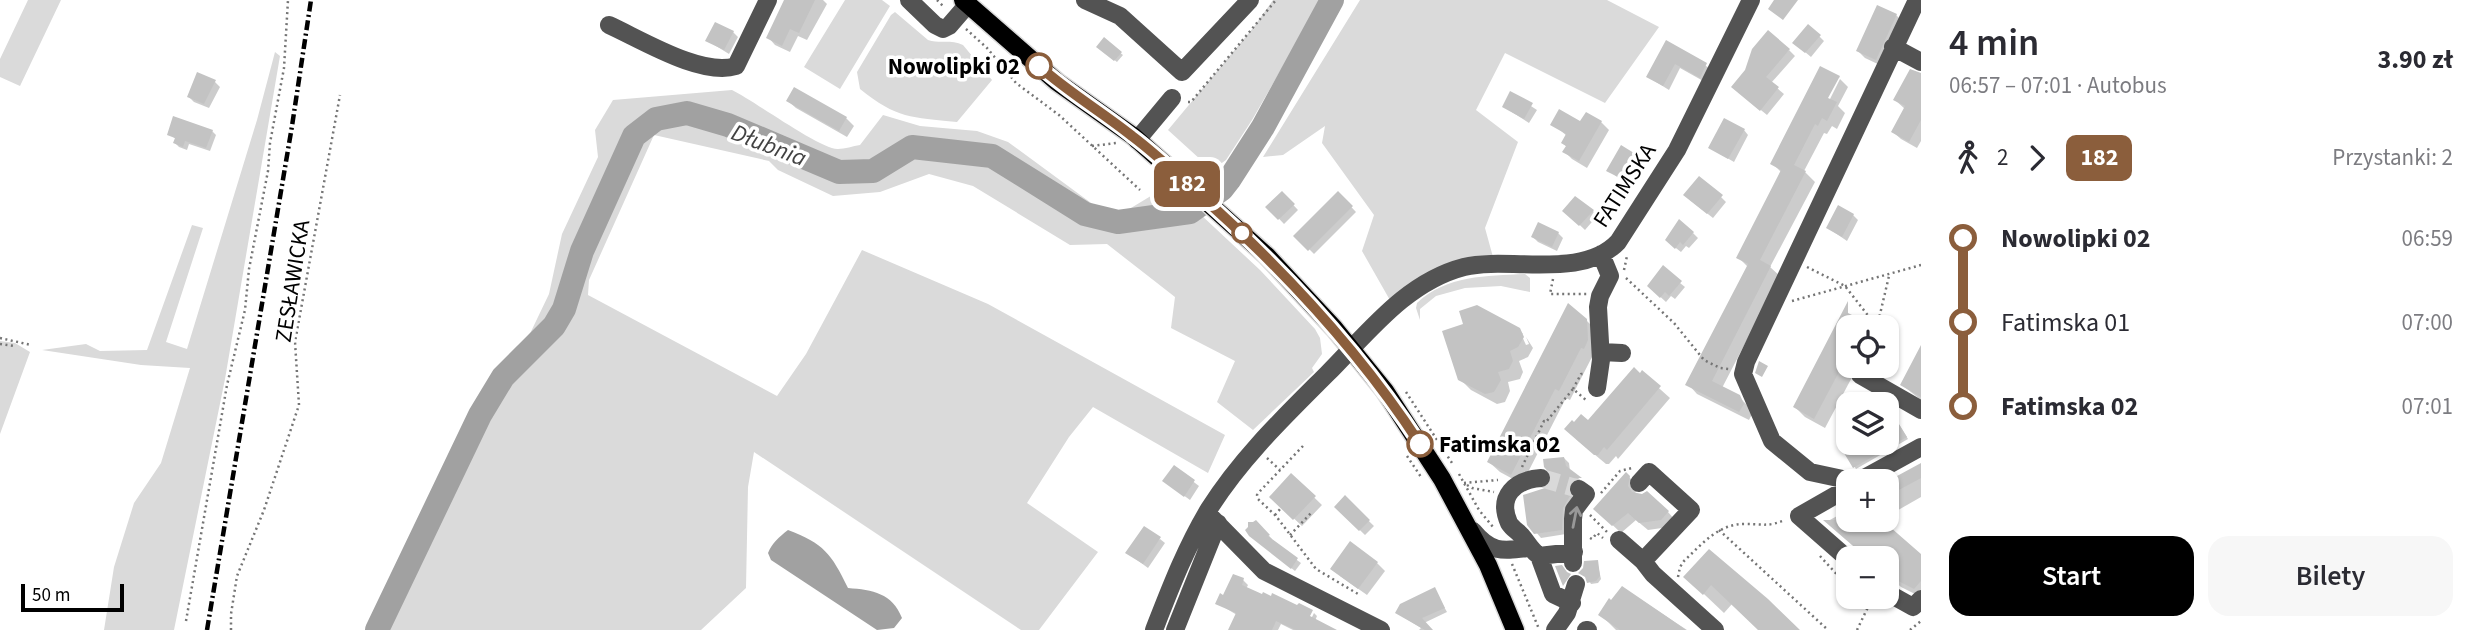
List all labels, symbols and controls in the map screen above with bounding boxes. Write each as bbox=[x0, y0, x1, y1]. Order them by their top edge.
text: 4 min bbox=[1949, 16, 2039, 70]
text: 3.90 zł bbox=[2378, 41, 2453, 78]
place label: Nowolipki 02 bbox=[888, 50, 1020, 83]
marker: Nowolipki 02 bbox=[1026, 53, 1052, 79]
text: 06:57 – 07:01 · Autobus bbox=[1949, 69, 2167, 102]
water label: Dłubnia bbox=[726, 115, 811, 176]
street label: FATIMSKA bbox=[1585, 136, 1664, 234]
icon: walk bbox=[1949, 139, 1987, 177]
icon: forward bbox=[2018, 139, 2056, 177]
text: 182 bbox=[2080, 140, 2118, 175]
text: 2 bbox=[1997, 141, 2008, 174]
text: Przystanki: 2 bbox=[2332, 141, 2453, 174]
line badge: 182 bbox=[1147, 161, 1227, 207]
text: 182 bbox=[1168, 166, 1206, 201]
street label: ZESŁAWICKA bbox=[267, 217, 319, 345]
text: Nowolipki 02 bbox=[2001, 220, 2151, 257]
text: 06:59 bbox=[2402, 222, 2453, 255]
unlabelled marker bbox=[1232, 223, 1252, 243]
text: Fatimska 01 bbox=[2001, 304, 2130, 341]
text: 07:00 bbox=[2402, 306, 2453, 339]
map controls bbox=[1836, 315, 1899, 609]
button: locate bbox=[1836, 315, 1899, 378]
text: Fatimska 02 bbox=[2001, 388, 2138, 425]
text: 07:01 bbox=[2402, 390, 2453, 423]
button: layers bbox=[1836, 392, 1899, 455]
place label: Fatimska 02 bbox=[1439, 428, 1560, 461]
marker: Fatimska 02 bbox=[1407, 431, 1433, 457]
button: + bbox=[1836, 469, 1899, 532]
one-way arrow bbox=[1569, 507, 1582, 529]
button: Start bbox=[1949, 536, 2194, 616]
button: Bilety bbox=[2208, 536, 2453, 616]
button: − bbox=[1836, 546, 1899, 609]
scale bar bbox=[21, 581, 124, 613]
text: 50 m bbox=[32, 582, 70, 609]

